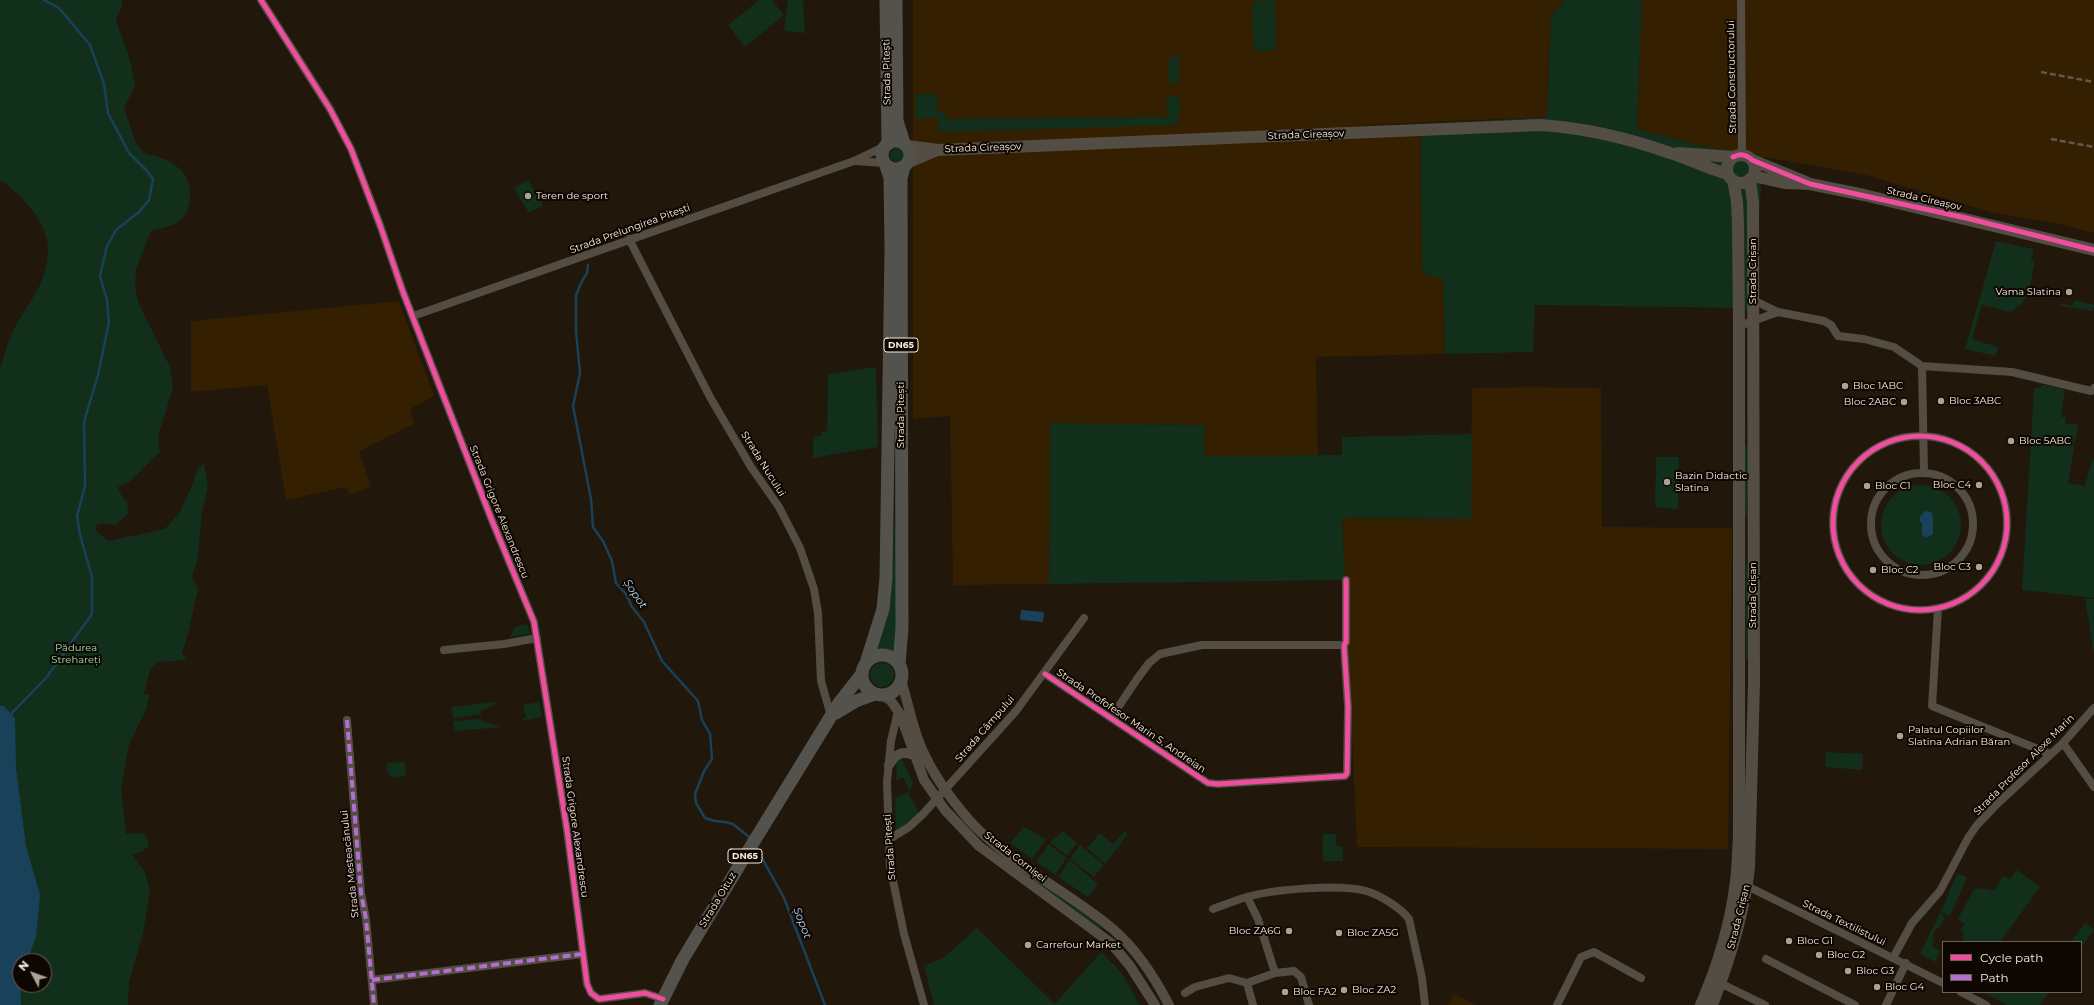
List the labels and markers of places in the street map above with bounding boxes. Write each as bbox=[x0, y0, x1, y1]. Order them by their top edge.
place label: Teren de sport bbox=[536, 190, 608, 202]
marker: Teren de sport bbox=[523, 191, 533, 201]
place label: Vama Slatina bbox=[1995, 286, 2061, 298]
marker: Vama Slatina bbox=[2064, 287, 2074, 297]
place label: Bloc 1ABC bbox=[1853, 380, 1903, 392]
marker: Bloc 1ABC bbox=[1840, 381, 1850, 391]
place label: Bloc 3ABC bbox=[1949, 395, 2001, 407]
place label: Bloc 2ABC bbox=[1844, 396, 1896, 408]
marker: Bloc 3ABC bbox=[1936, 396, 1946, 406]
marker: Bloc 2ABC bbox=[1899, 397, 1909, 407]
place label: Bloc 5ABC bbox=[2019, 435, 2071, 447]
marker: Bloc 5ABC bbox=[2006, 436, 2016, 446]
place label: Bazin Didactic Slatina bbox=[1675, 470, 1747, 494]
marker: Bazin Didactic Slatina bbox=[1662, 477, 1672, 487]
place label: Bloc C4 bbox=[1933, 479, 1971, 491]
place label: Bloc C1 bbox=[1875, 480, 1911, 492]
marker: Bloc C4 bbox=[1974, 480, 1984, 490]
marker: Bloc C1 bbox=[1862, 481, 1872, 491]
place label: Bloc C3 bbox=[1934, 561, 1971, 573]
marker: Bloc C3 bbox=[1974, 562, 1984, 572]
place label: Bloc C2 bbox=[1881, 564, 1918, 576]
marker: Bloc C2 bbox=[1868, 565, 1878, 575]
place label: Palatul Copiilor Slatina Adrian Băran bbox=[1908, 724, 2010, 748]
marker: Palatul Copiilor Slatina Adrian Băran bbox=[1895, 731, 1905, 741]
place label: Bloc ZA6G bbox=[1229, 925, 1281, 937]
marker: Bloc ZA6G bbox=[1284, 926, 1294, 936]
place label: Bloc ZA5G bbox=[1347, 927, 1399, 939]
marker: Bloc ZA5G bbox=[1334, 928, 1344, 938]
place label: Bloc G1 bbox=[1797, 935, 1833, 947]
marker: Bloc G1 bbox=[1784, 936, 1794, 946]
place label: Carrefour Market bbox=[1036, 939, 1121, 951]
marker: Carrefour Market bbox=[1023, 940, 1033, 950]
place label: Bloc G2 bbox=[1827, 949, 1865, 961]
marker: Bloc G2 bbox=[1814, 950, 1824, 960]
place label: Bloc G3 bbox=[1856, 965, 1894, 977]
marker: Bloc G3 bbox=[1843, 966, 1853, 976]
place label: Bloc G4 bbox=[1885, 981, 1924, 993]
marker: Bloc G4 bbox=[1872, 982, 1882, 992]
place label: Bloc ZA2 bbox=[1352, 984, 1396, 996]
marker: Bloc ZA2 bbox=[1339, 985, 1349, 995]
place label: Bloc FA2 bbox=[1293, 986, 1337, 998]
marker: Bloc FA2 bbox=[1280, 987, 1290, 997]

